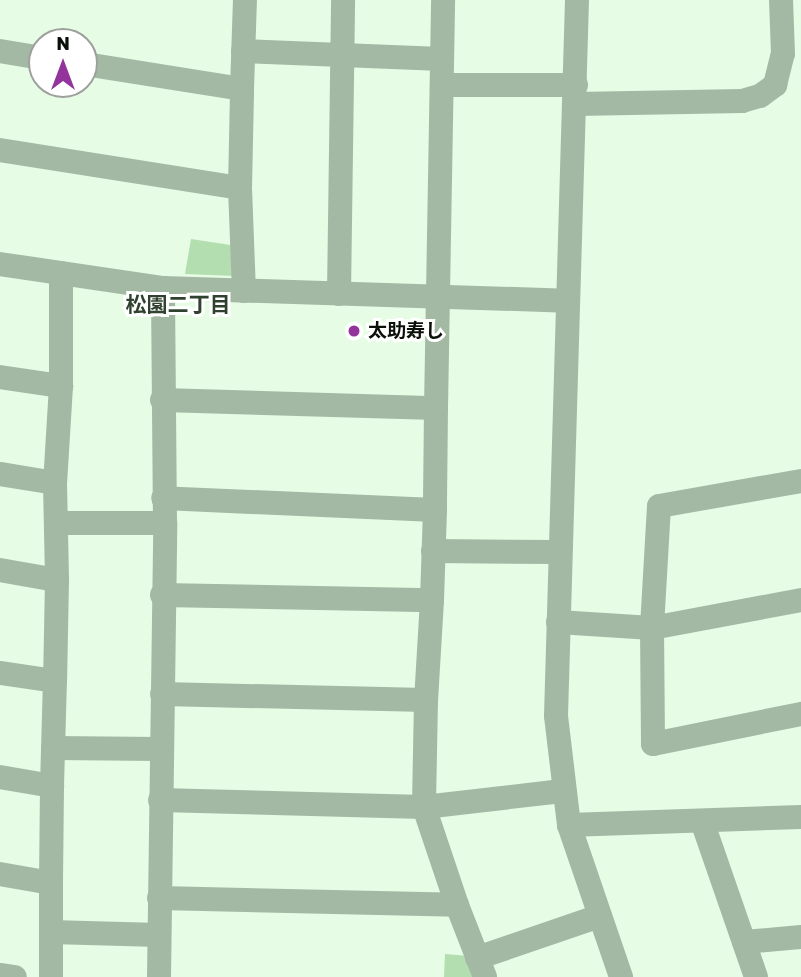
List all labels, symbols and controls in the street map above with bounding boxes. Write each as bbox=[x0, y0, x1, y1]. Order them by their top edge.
north arrow bbox=[28, 28, 98, 98]
text: N bbox=[56, 32, 70, 55]
district label: 松園二丁目 bbox=[126, 292, 230, 318]
place label: 太助寿し bbox=[368, 320, 444, 342]
marker: 太助寿し bbox=[346, 323, 362, 339]

